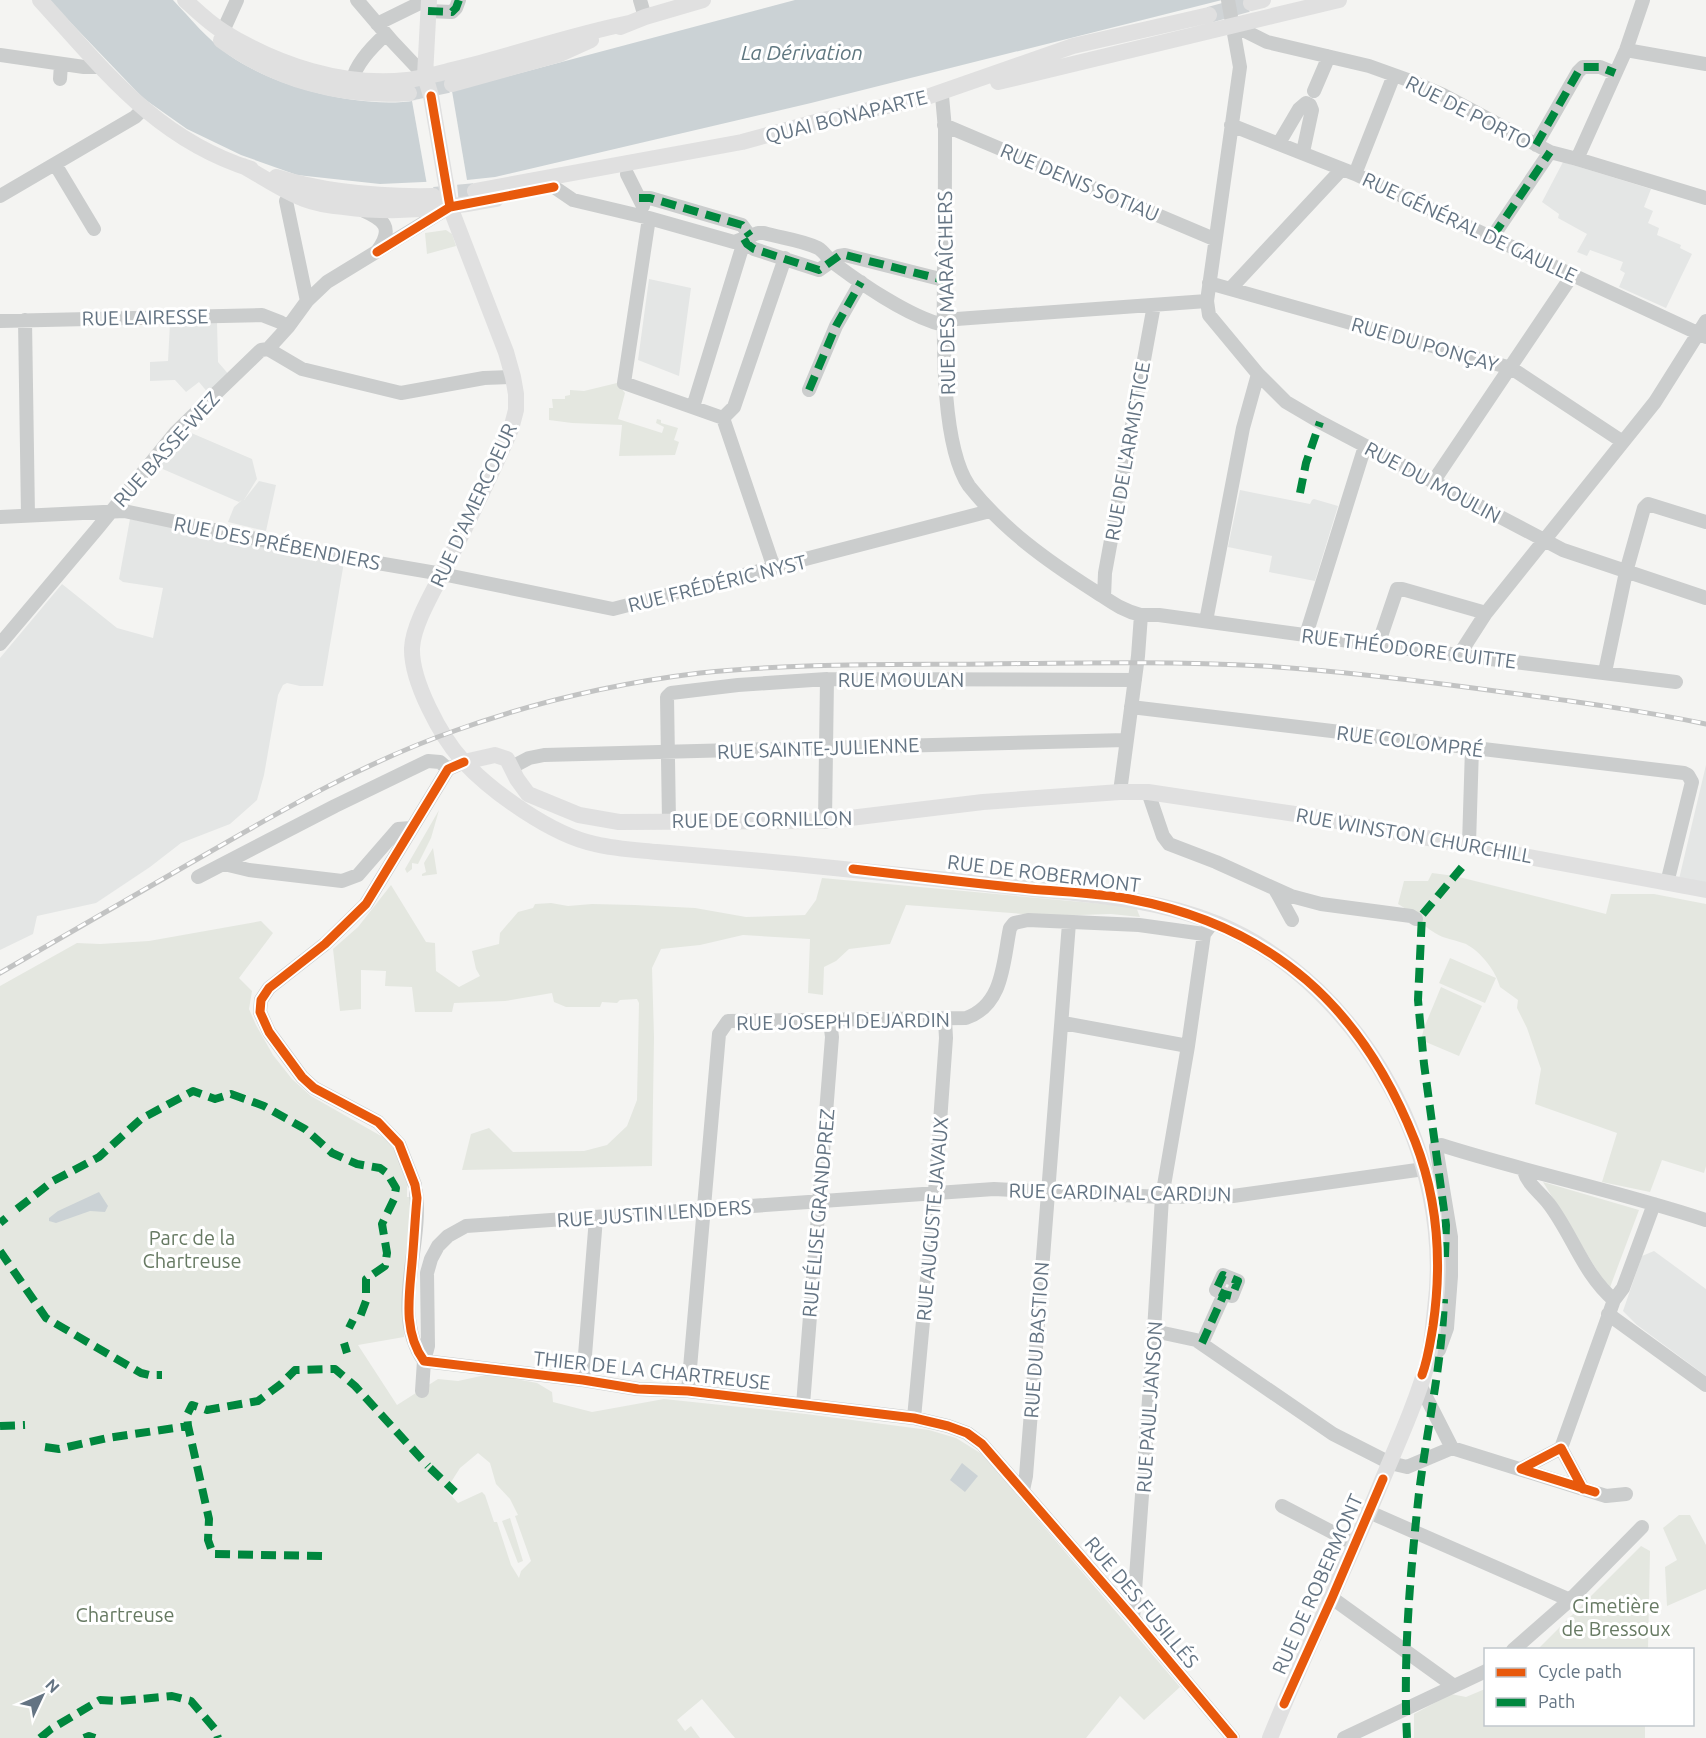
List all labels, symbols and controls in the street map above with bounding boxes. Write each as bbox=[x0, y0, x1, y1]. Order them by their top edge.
water label: La Dérivation bbox=[741, 40, 863, 64]
street label: RUE DE PORTO bbox=[1402, 70, 1536, 154]
street label: QUAI BONAPARTE bbox=[763, 85, 929, 147]
street label: RUE DENIS SOTIAU bbox=[997, 138, 1163, 226]
street label: RUE GÉNÉRAL DE GAULLE bbox=[1359, 167, 1581, 287]
street label: RUE DES MARAÎCHERS bbox=[933, 191, 959, 395]
street label: RUE LAIRESSE bbox=[81, 304, 209, 330]
street label: RUE DU PONÇAY bbox=[1349, 312, 1502, 376]
street label: RUE DE L'ARMISTICE bbox=[1100, 360, 1154, 542]
street label: RUE BASSE-WEZ bbox=[108, 387, 224, 511]
street label: RUE D'AMERCOEUR bbox=[425, 419, 521, 591]
street label: RUE DU MOULIN bbox=[1361, 437, 1505, 527]
street label: RUE DES PRÉBENDIERS bbox=[172, 512, 382, 574]
street label: RUE FRÉDÉRIC NYST bbox=[625, 550, 809, 616]
street label: RUE THÉODORE CUITTE bbox=[1300, 623, 1518, 673]
street label: RUE MOULAN bbox=[838, 668, 964, 691]
street label: RUE COLOMPRÉ bbox=[1335, 721, 1485, 761]
street label: RUE SAINTE-JULIENNE bbox=[716, 733, 920, 763]
street label: RUE WINSTON CHURCHILL bbox=[1294, 803, 1534, 867]
street label: RUE DE CORNILLON bbox=[671, 806, 853, 832]
street label: RUE DE ROBERMONT bbox=[946, 850, 1142, 896]
street label: RUE JOSEPH DEJARDIN bbox=[736, 1008, 950, 1034]
street label: RUE ÉLISE GRANDPREZ bbox=[797, 1108, 839, 1318]
street label: RUE AUGUSTE JAVAUX bbox=[912, 1116, 952, 1322]
street label: RUE CARDINAL CARDIJN bbox=[1008, 1179, 1232, 1205]
street label: RUE JUSTIN LENDERS bbox=[556, 1195, 752, 1231]
park label: Parc de la Chartreuse bbox=[142, 1226, 242, 1272]
street label: RUE DU BASTION bbox=[1019, 1261, 1053, 1419]
street label: RUE PAUL JANSON bbox=[1132, 1321, 1166, 1493]
street label: THIER DE LA CHARTREUSE bbox=[532, 1346, 772, 1394]
street label: RUE DE ROBERMONT bbox=[1267, 1490, 1367, 1678]
street label: RUE DES FUSILLÉS bbox=[1080, 1532, 1204, 1672]
park label: Cimetière de Bressoux bbox=[1561, 1594, 1671, 1640]
park label: Chartreuse bbox=[75, 1603, 175, 1626]
legend bbox=[1484, 1648, 1694, 1726]
text: Cycle path bbox=[1538, 1661, 1622, 1681]
north arrow bbox=[12, 1666, 72, 1726]
text: N bbox=[42, 1675, 63, 1696]
text: Path bbox=[1538, 1691, 1575, 1711]

